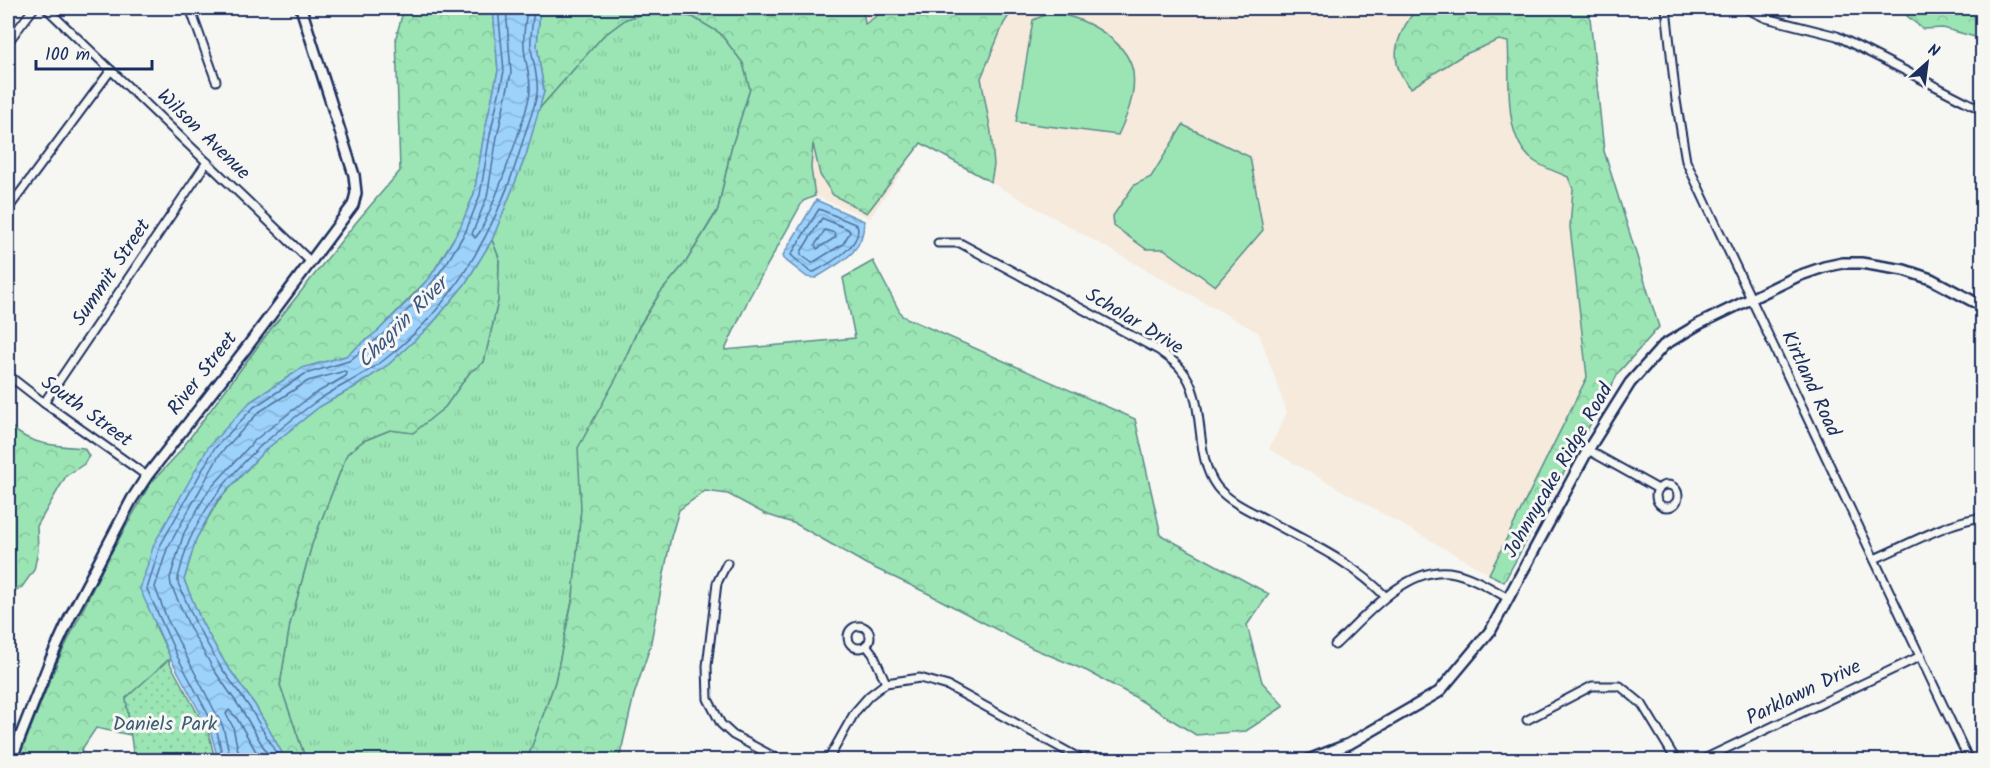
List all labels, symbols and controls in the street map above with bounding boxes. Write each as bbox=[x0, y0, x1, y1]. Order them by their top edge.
scale bar bbox=[36, 33, 152, 71]
north arrow bbox=[1897, 33, 1957, 93]
text: N bbox=[1923, 38, 1944, 64]
text: 100 m bbox=[45, 41, 90, 70]
street label: Wilson Avenue bbox=[149, 82, 257, 188]
street label: Summit Street bbox=[64, 213, 160, 333]
water label: Chagrin River bbox=[350, 267, 459, 376]
street label: Scholar Drive bbox=[1079, 280, 1189, 364]
street label: River Street bbox=[160, 325, 246, 423]
street label: Kirtland Road bbox=[1771, 326, 1849, 443]
street label: South Street bbox=[34, 368, 139, 456]
street label: Johnnycake Ridge Road bbox=[1496, 377, 1623, 565]
street label: Parklawn Drive bbox=[1741, 651, 1867, 735]
park label: Daniels Park bbox=[113, 709, 218, 741]

